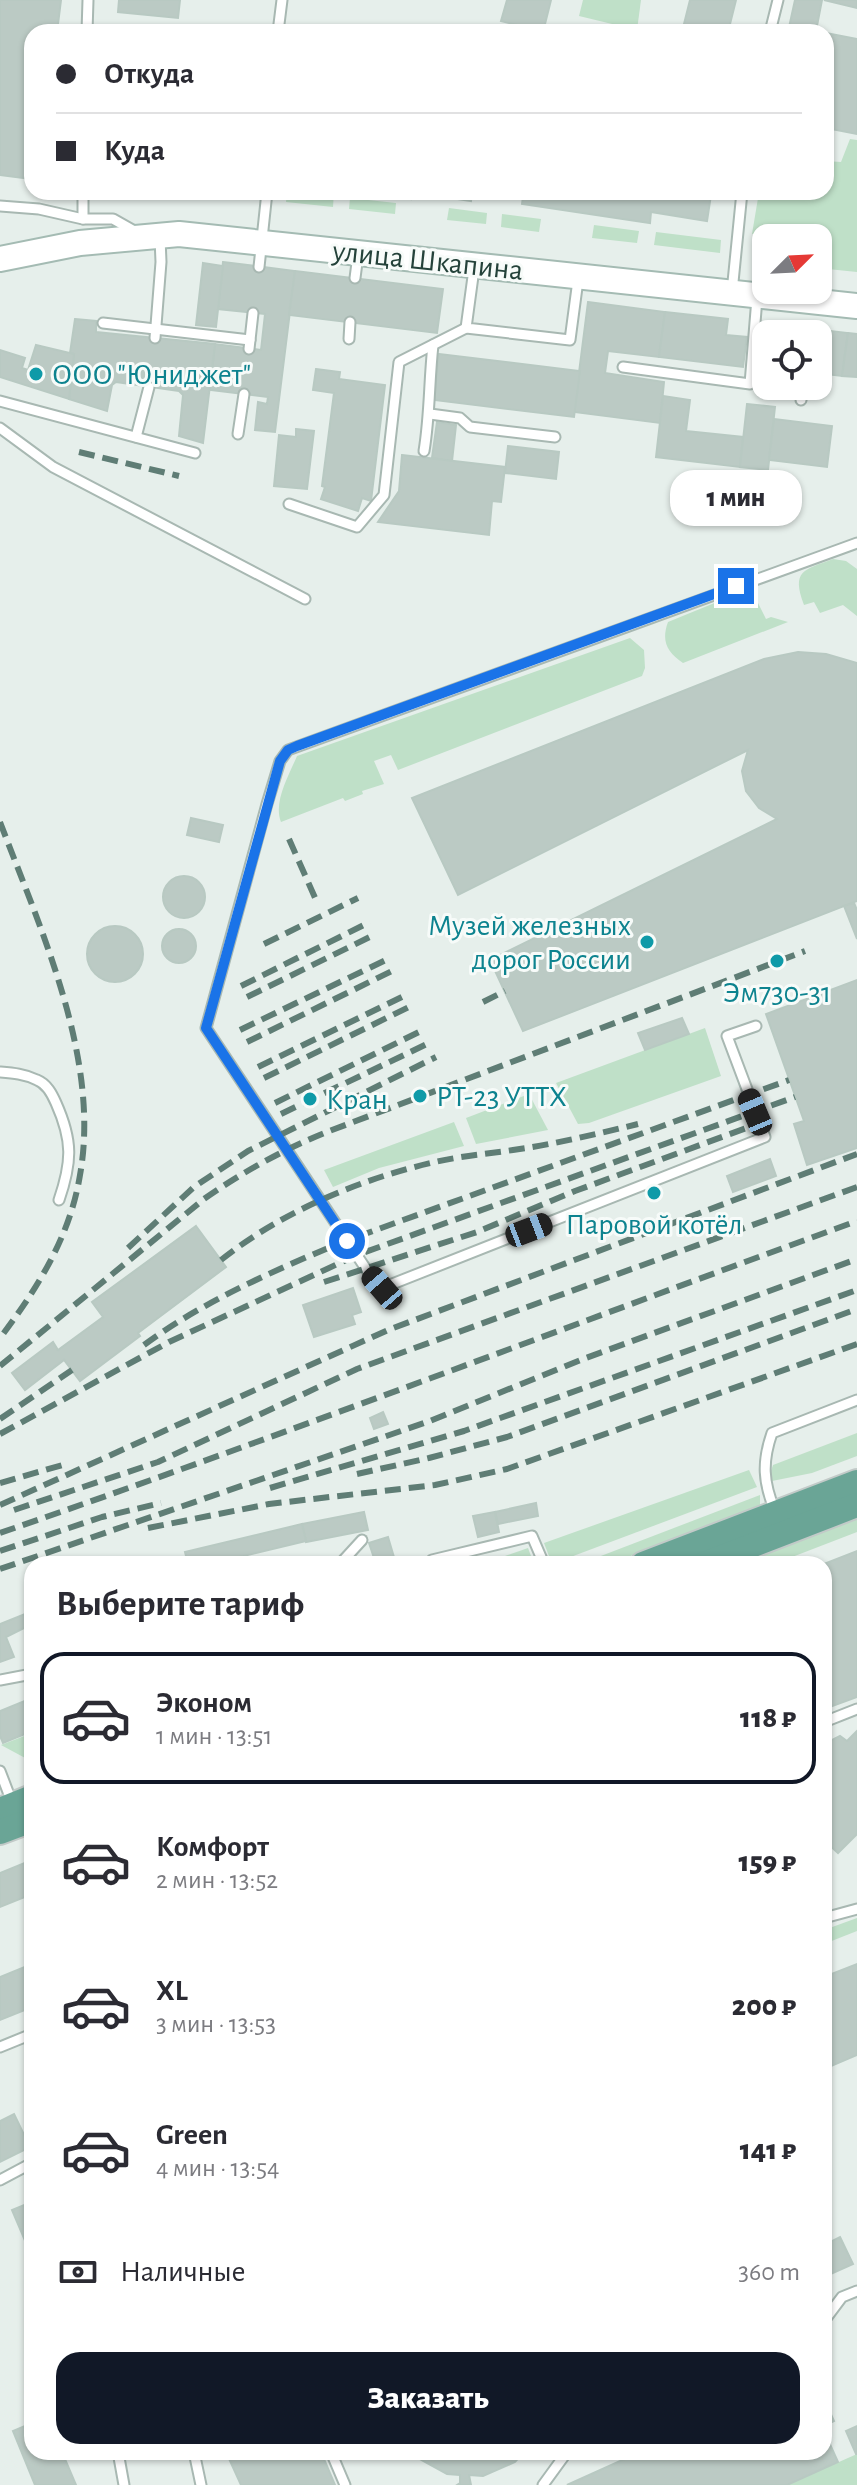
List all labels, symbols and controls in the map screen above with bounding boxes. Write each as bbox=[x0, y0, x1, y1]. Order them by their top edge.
text: Откуда bbox=[104, 59, 194, 89]
text: Куда bbox=[104, 136, 165, 166]
north arrow bbox=[752, 224, 832, 304]
map controls bbox=[752, 224, 832, 400]
street label: улица Шкапина bbox=[330, 236, 525, 286]
button: locate bbox=[752, 320, 832, 400]
place label: ООО "Юниджет" bbox=[52, 360, 251, 390]
marker: ООО "Юниджет" bbox=[27, 365, 45, 383]
callout: 1 мин bbox=[670, 470, 802, 526]
text: 1 мин bbox=[707, 485, 765, 511]
route end bbox=[718, 568, 754, 604]
place label: Музей железных дорог России bbox=[428, 911, 631, 975]
marker: Музей железных дорог России bbox=[638, 933, 656, 951]
marker: Эм730-31 bbox=[768, 952, 786, 970]
place label: Эм730-31 bbox=[723, 978, 831, 1008]
place label: РТ-23 УТТХ bbox=[436, 1082, 567, 1112]
place label: Кран bbox=[326, 1085, 388, 1115]
car bbox=[735, 1085, 775, 1139]
marker: РТ-23 УТТХ bbox=[411, 1087, 429, 1105]
marker: Кран bbox=[301, 1090, 319, 1108]
marker: Паровой котёл bbox=[645, 1184, 663, 1202]
car bbox=[502, 1210, 556, 1250]
place label: Паровой котёл bbox=[565, 1210, 743, 1240]
route start bbox=[329, 1223, 365, 1259]
car bbox=[357, 1262, 407, 1314]
text: Выберите тариф bbox=[56, 1586, 304, 1622]
icon: car bbox=[60, 1682, 132, 1754]
text: Эконом bbox=[156, 1688, 252, 1718]
text: 118 ₽ bbox=[740, 1703, 796, 1733]
text: 1 мин · 13:51 bbox=[156, 1723, 272, 1749]
icon: car bbox=[60, 1826, 132, 1898]
text: Комфорт bbox=[156, 1832, 269, 1862]
text: 159 ₽ bbox=[738, 1847, 796, 1877]
text: 2 мин · 13:52 bbox=[156, 1867, 278, 1893]
icon: car bbox=[60, 1970, 132, 2042]
text: XL bbox=[156, 1976, 188, 2006]
text: 200 ₽ bbox=[732, 1991, 796, 2021]
text: 3 мин · 13:53 bbox=[156, 2011, 276, 2037]
icon: car bbox=[60, 2114, 132, 2186]
text: Green bbox=[156, 2120, 228, 2150]
text: 141 ₽ bbox=[740, 2135, 796, 2165]
text: 4 мин · 13:54 bbox=[156, 2155, 280, 2181]
icon: cash bbox=[56, 2250, 100, 2294]
text: Наличные bbox=[120, 2257, 246, 2287]
text: 360 m bbox=[738, 2259, 800, 2285]
button: Заказать bbox=[56, 2352, 800, 2444]

